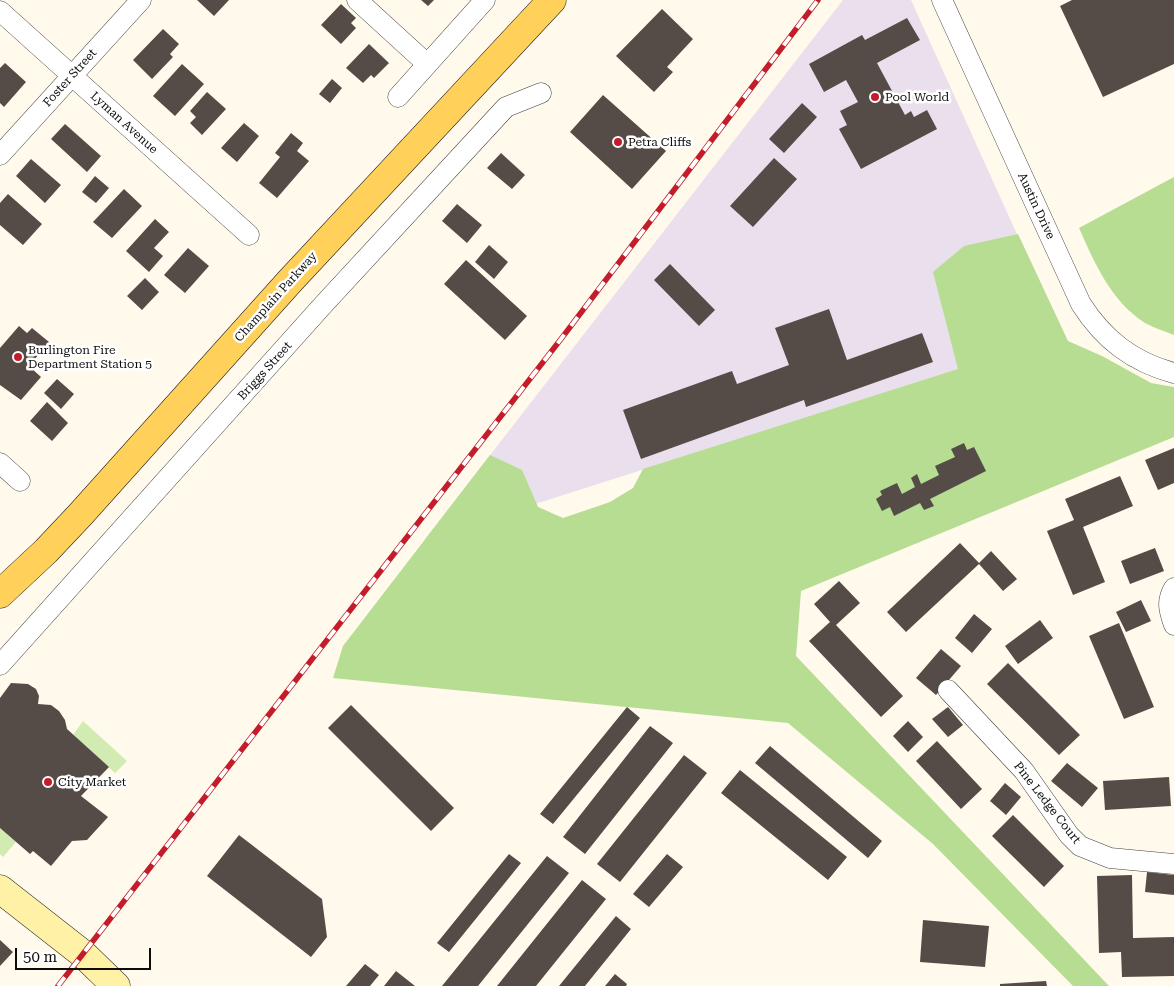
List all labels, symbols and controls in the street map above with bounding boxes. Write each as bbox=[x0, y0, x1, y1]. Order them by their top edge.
street label: Foster Street bbox=[40, 46, 100, 110]
street label: Lyman Avenue bbox=[87, 89, 161, 157]
place label: Pool World bbox=[885, 90, 949, 104]
marker: Pool World bbox=[869, 91, 881, 103]
place label: Petra Cliffs bbox=[628, 135, 691, 149]
marker: Petra Cliffs bbox=[612, 136, 624, 148]
street label: Austin Drive bbox=[1014, 170, 1058, 242]
street label: Champlain Parkway bbox=[232, 249, 320, 345]
street label: Briggs Street bbox=[235, 339, 295, 403]
place label: Burlington Fire Department Station 5 bbox=[28, 343, 152, 371]
marker: Burlington Fire Department Station 5 bbox=[12, 351, 24, 363]
street label: Pine Ledge Court bbox=[1011, 759, 1083, 847]
place label: City Market bbox=[58, 775, 126, 789]
marker: City Market bbox=[42, 776, 54, 788]
scale bar bbox=[18, 938, 154, 970]
text: 50 m bbox=[23, 948, 57, 966]

